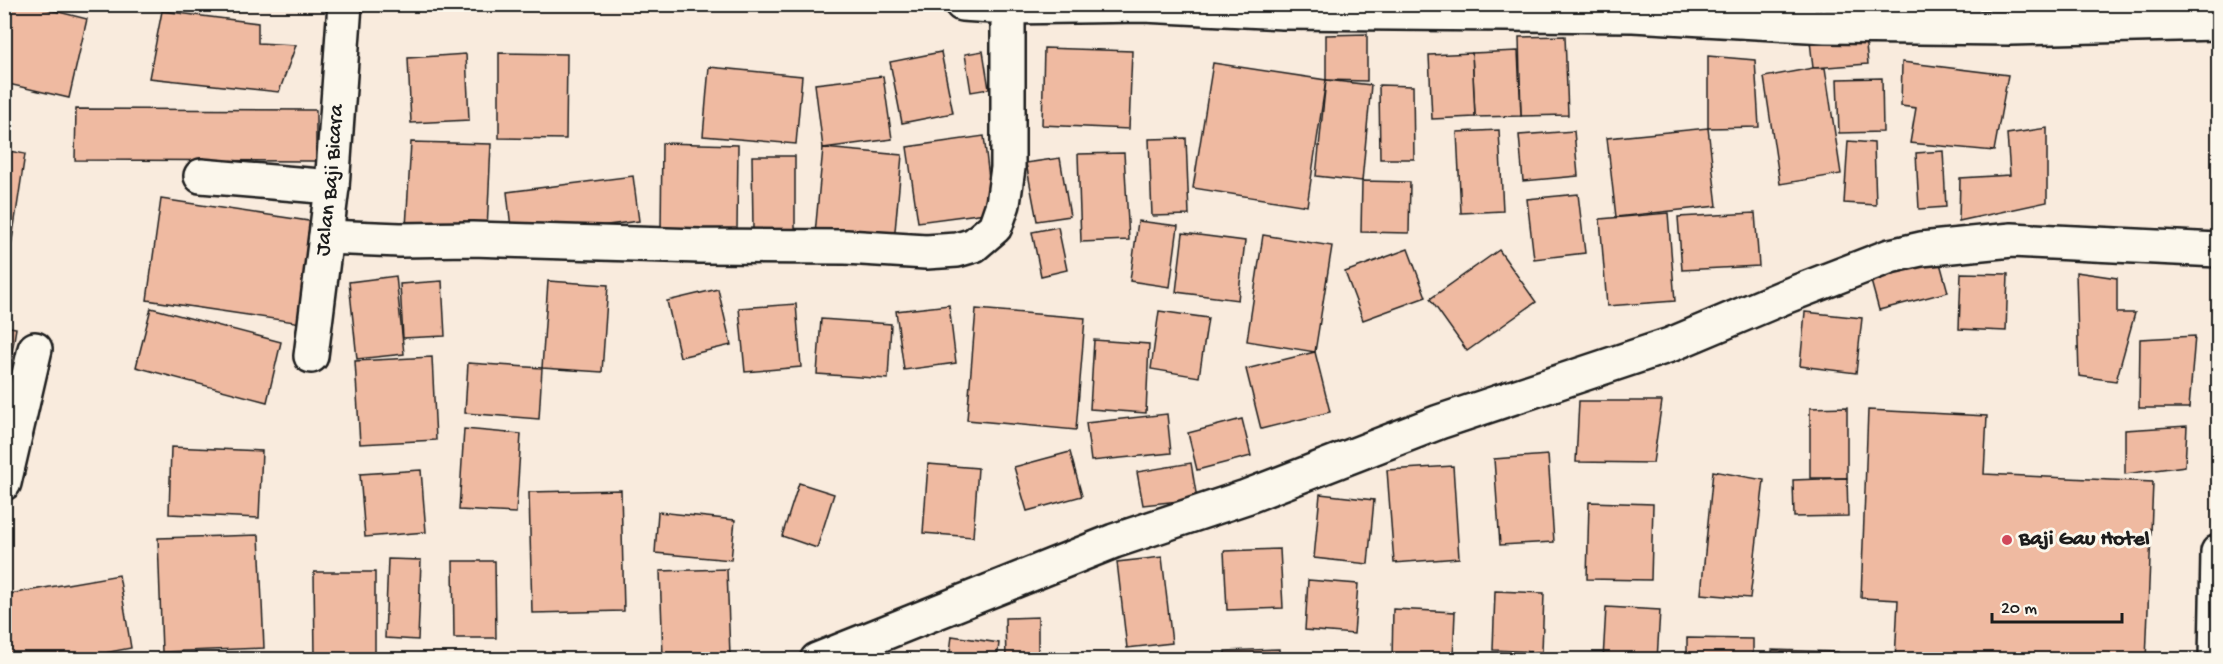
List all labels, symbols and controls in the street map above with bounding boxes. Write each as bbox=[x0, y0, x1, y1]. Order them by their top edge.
street label: Jalan Baji Bicara bbox=[311, 103, 351, 257]
place label: Baji Gau Hotel bbox=[2018, 527, 2150, 553]
marker: Baji Gau Hotel bbox=[2000, 533, 2014, 547]
scale bar bbox=[1992, 586, 2122, 624]
text: 20 m bbox=[2001, 599, 2037, 620]

